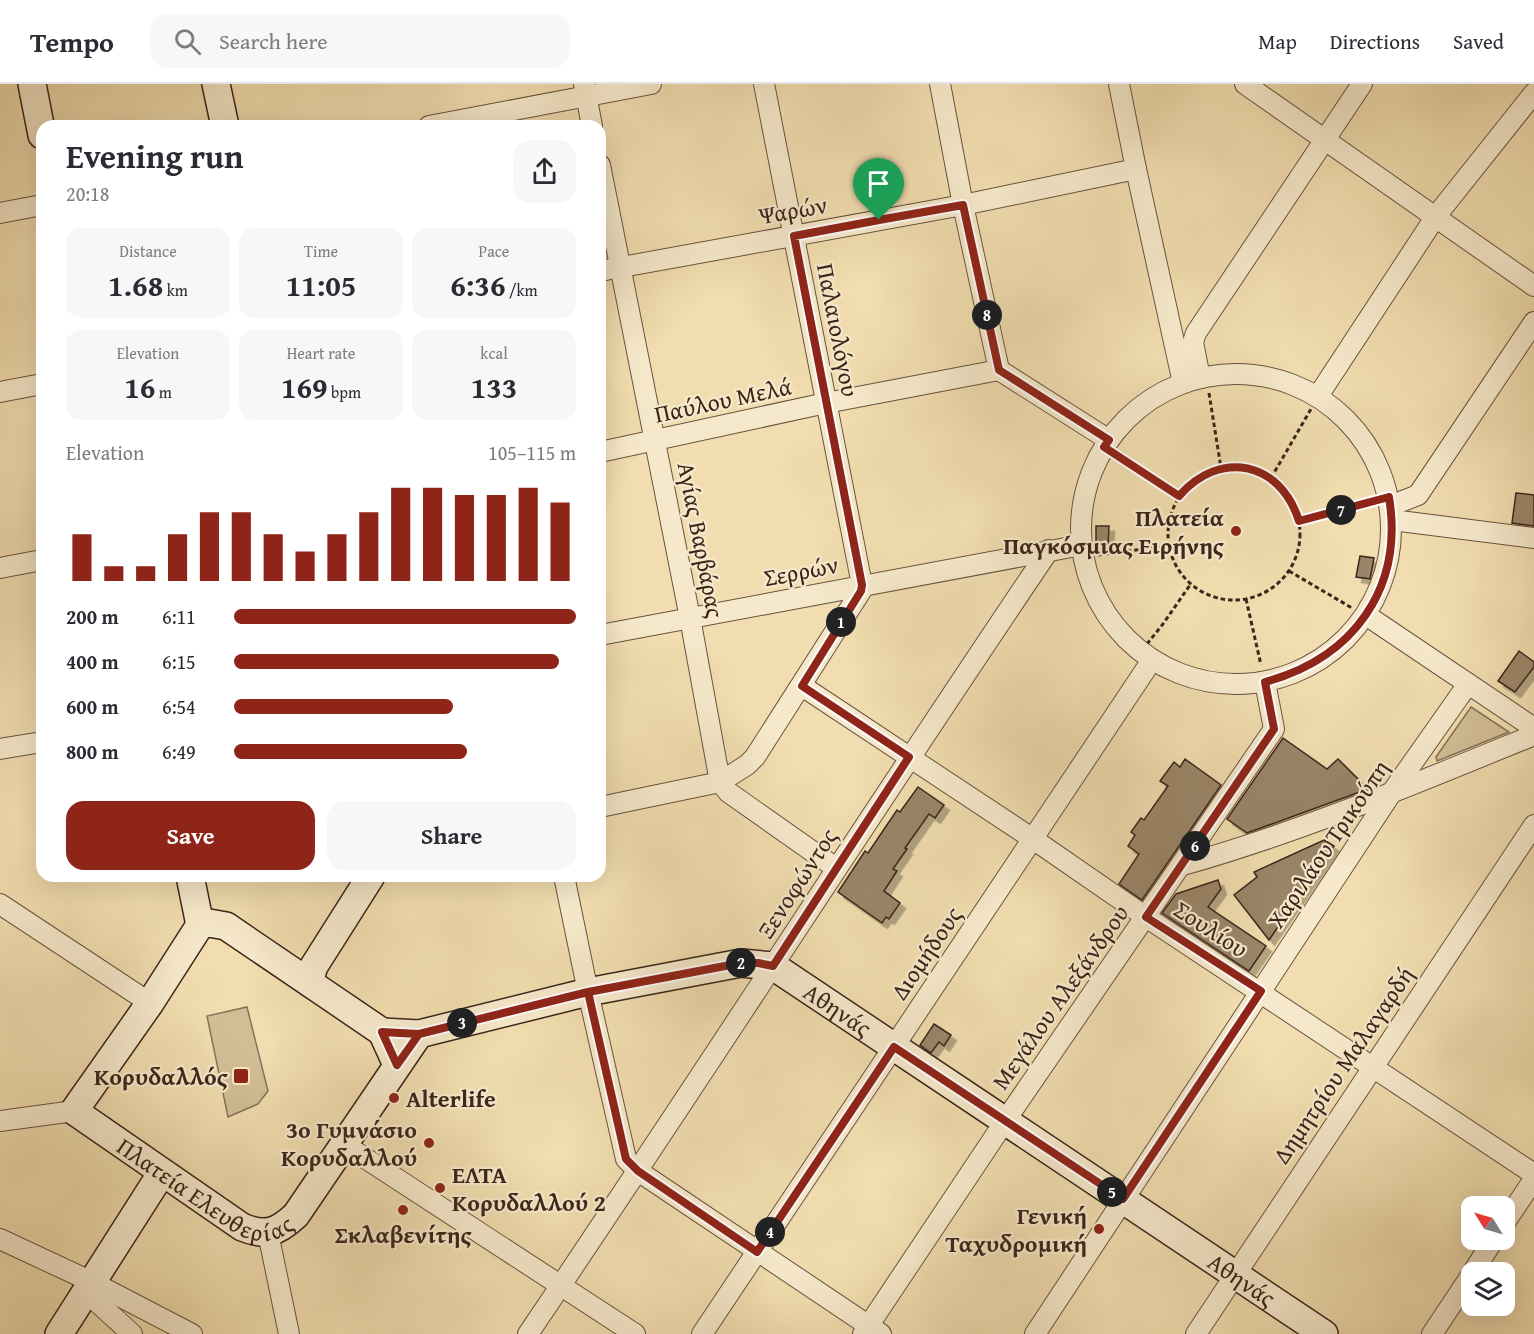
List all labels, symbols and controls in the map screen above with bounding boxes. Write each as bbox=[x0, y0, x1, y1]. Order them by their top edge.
search box bbox=[150, 14, 570, 68]
text: Tempo bbox=[30, 21, 114, 62]
icon: search bbox=[171, 25, 204, 58]
text: Search here bbox=[219, 25, 328, 57]
text: Map bbox=[1258, 26, 1297, 57]
text: Directions bbox=[1330, 26, 1420, 57]
text: Saved bbox=[1453, 26, 1504, 57]
text: Evening run bbox=[66, 132, 243, 180]
button: share bbox=[513, 140, 576, 203]
pin bbox=[853, 158, 904, 220]
icon: arrive bbox=[862, 167, 895, 200]
text: 20:18 bbox=[66, 179, 109, 208]
street label: Ψαρών bbox=[755, 187, 830, 233]
text: Distance bbox=[119, 239, 177, 263]
text: Time bbox=[304, 239, 338, 263]
text: Pace bbox=[479, 239, 509, 263]
street label: Παλαιολόγου bbox=[808, 260, 868, 400]
text: 1.68 bbox=[108, 263, 163, 307]
text: 11:05 bbox=[286, 263, 356, 307]
text: 6:36 bbox=[450, 263, 505, 307]
text: km bbox=[163, 278, 188, 302]
text: /km bbox=[505, 278, 538, 302]
pin: 8 bbox=[972, 300, 1002, 330]
text: 8 bbox=[983, 303, 991, 327]
text: Elevation bbox=[117, 341, 179, 365]
text: Heart rate bbox=[287, 341, 355, 365]
text: kcal bbox=[480, 341, 508, 365]
text: 16 bbox=[124, 365, 155, 409]
text: 169 bbox=[281, 365, 328, 409]
text: 133 bbox=[471, 365, 517, 409]
street label: Παύλου Μελά bbox=[651, 368, 795, 432]
text: m bbox=[155, 380, 172, 404]
text: bpm bbox=[328, 380, 361, 404]
text: Elevation bbox=[66, 438, 144, 467]
text: 105–115 m bbox=[488, 438, 576, 467]
street label: Αγίας Βαρβάρας bbox=[669, 459, 733, 621]
pin: 7 bbox=[1326, 495, 1356, 525]
text: 7 bbox=[1337, 498, 1345, 522]
place label: Πλατεία Παγκόσμιας Ειρήνης bbox=[1003, 500, 1225, 563]
marker: Πλατεία Παγκόσμιας Ειρήνης bbox=[1229, 524, 1243, 538]
street label: Σερρών bbox=[761, 547, 841, 595]
text: 200 m bbox=[66, 602, 119, 631]
text: 6:11 bbox=[162, 602, 196, 631]
pin: 1 bbox=[826, 607, 856, 637]
text: 1 bbox=[837, 610, 845, 634]
text: 400 m bbox=[66, 647, 119, 676]
text: 6:15 bbox=[162, 647, 196, 676]
text: 600 m bbox=[66, 692, 119, 721]
text: 6:54 bbox=[162, 692, 196, 721]
text: 800 m bbox=[66, 737, 119, 766]
text: 6:49 bbox=[162, 737, 196, 766]
street label: Χαριλάου Τρικούπη bbox=[1259, 753, 1397, 935]
button: Save bbox=[66, 801, 315, 870]
button: Share bbox=[327, 801, 576, 870]
street label: Ξενοφώντος bbox=[748, 821, 846, 945]
pin: 6 bbox=[1180, 831, 1210, 861]
text: 6 bbox=[1191, 834, 1199, 858]
street label: Σουλίου bbox=[1167, 892, 1255, 966]
street label: Μεγάλου Αλεξάνδρου bbox=[983, 897, 1137, 1097]
street label: Διομήδους bbox=[882, 899, 970, 1007]
pin: 2 bbox=[726, 948, 756, 978]
text: 2 bbox=[737, 951, 745, 975]
street label: Δημητρίου Μαλαγαρδή bbox=[1264, 959, 1422, 1171]
street label: Αθηνάς bbox=[797, 974, 879, 1045]
pin: 3 bbox=[447, 1008, 477, 1038]
text: 3 bbox=[458, 1011, 466, 1035]
place label: Κορυδαλλός bbox=[94, 1059, 229, 1094]
marker: Κορυδαλλός bbox=[232, 1067, 250, 1085]
place label: Alterlife bbox=[406, 1081, 496, 1116]
marker: Alterlife bbox=[387, 1091, 401, 1105]
place label: 3ο Γυμνάσιο Κορυδαλλού bbox=[281, 1112, 417, 1175]
street label: Πλατεία Ελευθερίας bbox=[110, 1128, 300, 1250]
marker: 3ο Γυμνάσιο Κορυδαλλού bbox=[422, 1136, 436, 1150]
place label: ΕΛΤΑ Κορυδαλλού 2 bbox=[452, 1157, 606, 1220]
pin: 5 bbox=[1097, 1177, 1127, 1207]
text: 5 bbox=[1108, 1180, 1116, 1204]
marker: ΕΛΤΑ Κορυδαλλού 2 bbox=[433, 1181, 447, 1195]
north arrow bbox=[1461, 1196, 1515, 1250]
map controls bbox=[1461, 1196, 1515, 1316]
place label: Γενική Ταχυδρομική bbox=[946, 1198, 1087, 1261]
marker: Σκλαβενίτης bbox=[396, 1203, 410, 1217]
place label: Σκλαβενίτης bbox=[334, 1217, 472, 1252]
pin: 4 bbox=[755, 1217, 785, 1247]
text: 4 bbox=[766, 1220, 774, 1244]
marker: Γενική Ταχυδρομική bbox=[1092, 1222, 1106, 1236]
street label: Αθηνάς bbox=[1201, 1244, 1283, 1315]
button: layers bbox=[1461, 1262, 1515, 1316]

